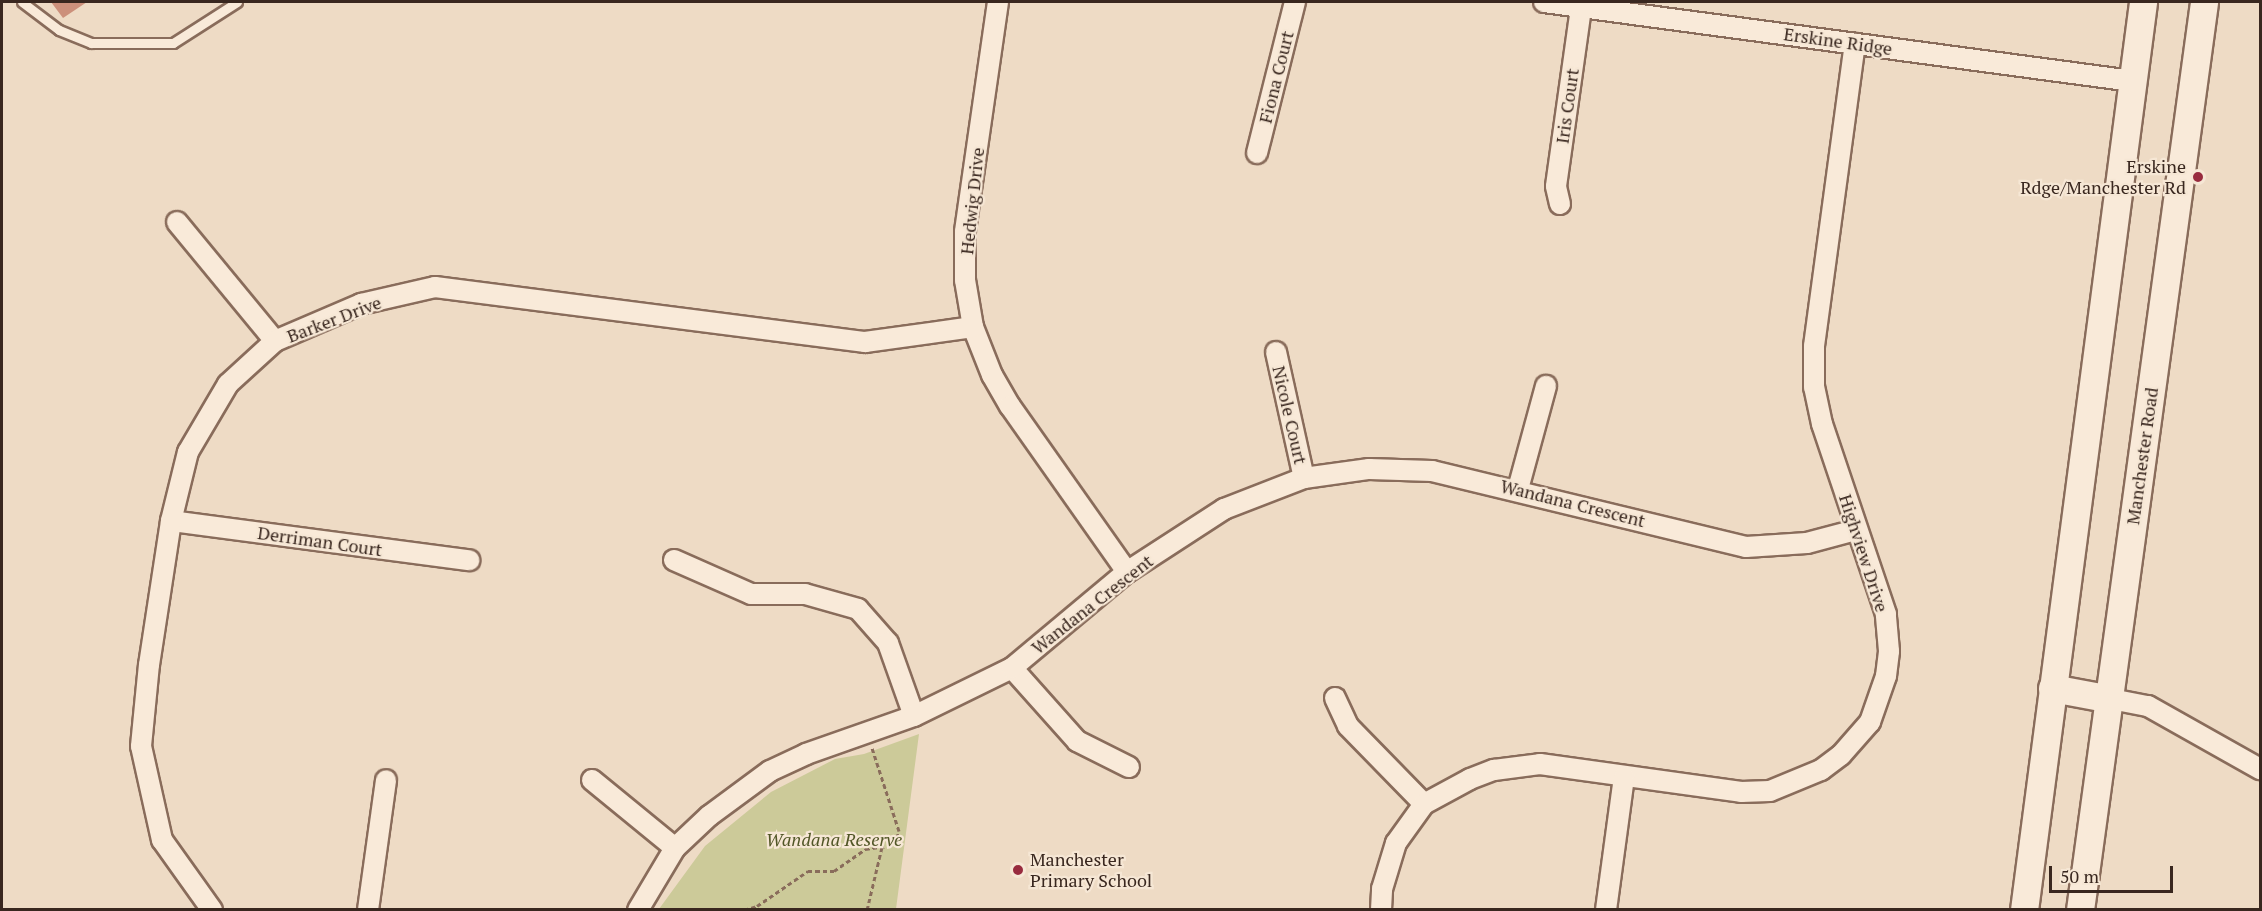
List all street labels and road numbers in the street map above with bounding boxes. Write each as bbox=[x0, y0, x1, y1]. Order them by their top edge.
street label: Erskine Ridge bbox=[1782, 23, 1894, 59]
street label: Fiona Court bbox=[1254, 29, 1298, 125]
street label: Iris Court bbox=[1551, 67, 1583, 145]
street label: Hedwig Drive bbox=[956, 146, 988, 256]
street label: Barker Drive bbox=[284, 291, 384, 347]
street label: Nicole Court bbox=[1268, 364, 1312, 466]
street label: Manchester Road bbox=[2122, 386, 2162, 526]
street label: Wandana Crescent bbox=[1498, 475, 1648, 531]
street label: Highview Drive bbox=[1835, 491, 1893, 615]
street label: Derriman Court bbox=[256, 522, 384, 560]
street label: Wandana Crescent bbox=[1027, 550, 1157, 658]

